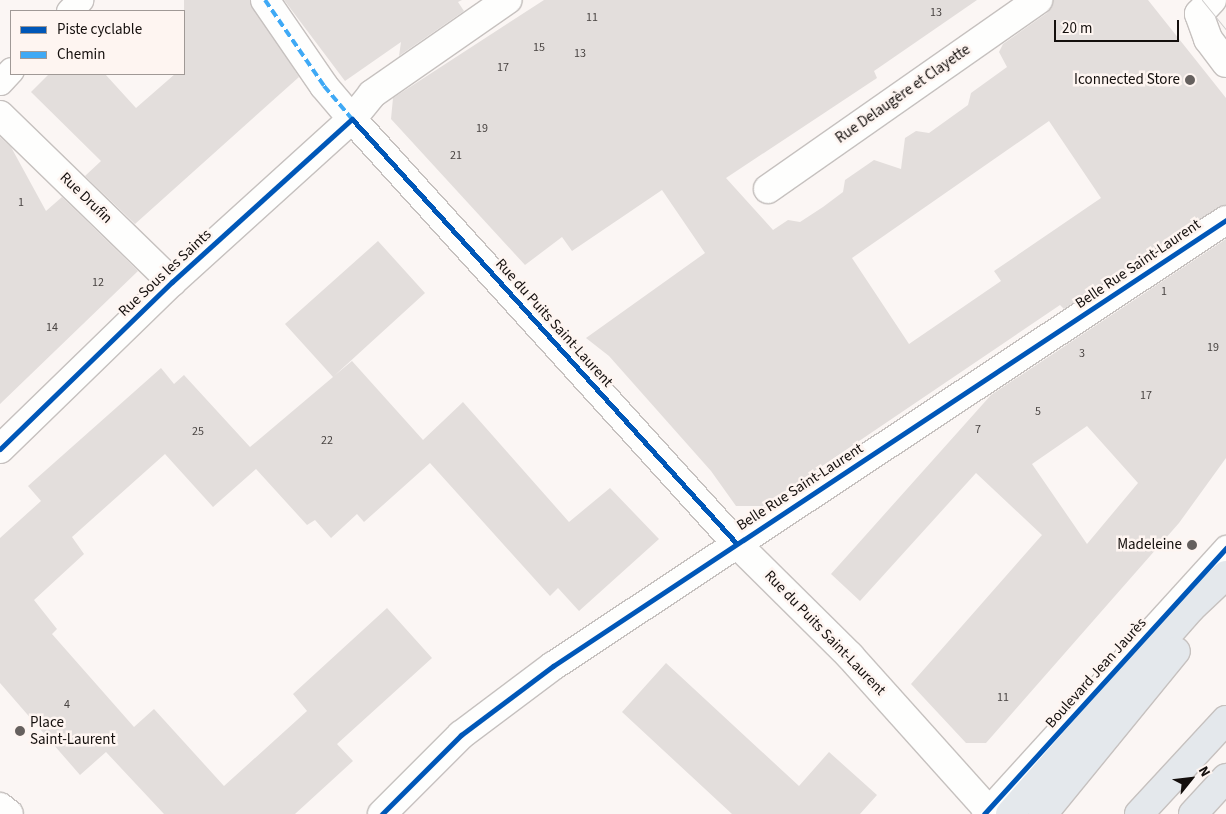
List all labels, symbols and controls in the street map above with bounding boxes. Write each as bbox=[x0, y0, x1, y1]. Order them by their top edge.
house number: 13 bbox=[930, 6, 942, 20]
legend bbox=[10, 10, 185, 75]
scale bar bbox=[1056, 10, 1181, 42]
house number: 11 bbox=[586, 11, 598, 25]
text: 20 m bbox=[1062, 18, 1092, 39]
text: Piste cyclable bbox=[57, 19, 142, 40]
house number: 15 bbox=[533, 41, 545, 55]
street label: Rue Delaugère et Clayette bbox=[832, 41, 974, 147]
text: Chemin bbox=[57, 44, 106, 65]
house number: 13 bbox=[574, 47, 586, 61]
house number: 17 bbox=[497, 61, 509, 75]
place label: Iconnected Store bbox=[1074, 71, 1180, 89]
marker: Iconnected Store bbox=[1184, 74, 1196, 86]
house number: 19 bbox=[476, 122, 488, 136]
house number: 21 bbox=[450, 149, 462, 163]
street label: Rue Drufin bbox=[56, 169, 116, 227]
house number: 1 bbox=[18, 196, 24, 210]
street label: Belle Rue Saint-Laurent bbox=[1072, 215, 1204, 313]
street label: Rue Sous les Saints bbox=[115, 226, 215, 320]
street label: Rue du Puits Saint-Laurent bbox=[492, 255, 616, 391]
house number: 12 bbox=[92, 276, 104, 290]
house number: 1 bbox=[1161, 285, 1167, 299]
house number: 14 bbox=[46, 321, 58, 335]
house number: 19 bbox=[1207, 341, 1219, 355]
house number: 3 bbox=[1079, 347, 1085, 361]
house number: 17 bbox=[1140, 389, 1152, 403]
house number: 5 bbox=[1035, 405, 1041, 419]
house number: 7 bbox=[975, 423, 981, 437]
house number: 25 bbox=[192, 425, 204, 439]
house number: 22 bbox=[321, 434, 333, 448]
street label: Belle Rue Saint-Laurent bbox=[733, 439, 867, 535]
place label: Madeleine bbox=[1117, 536, 1182, 554]
marker: Madeleine bbox=[1186, 539, 1198, 551]
street label: Rue du Puits Saint-Laurent bbox=[761, 567, 889, 699]
street label: Boulevard Jean Jaurès bbox=[1042, 614, 1150, 732]
house number: 11 bbox=[997, 691, 1009, 705]
house number: 4 bbox=[64, 698, 70, 712]
place label: Place Saint-Laurent bbox=[30, 713, 116, 748]
marker: Place Saint-Laurent bbox=[14, 725, 26, 737]
north arrow bbox=[1166, 754, 1216, 804]
text: N bbox=[1193, 763, 1215, 781]

